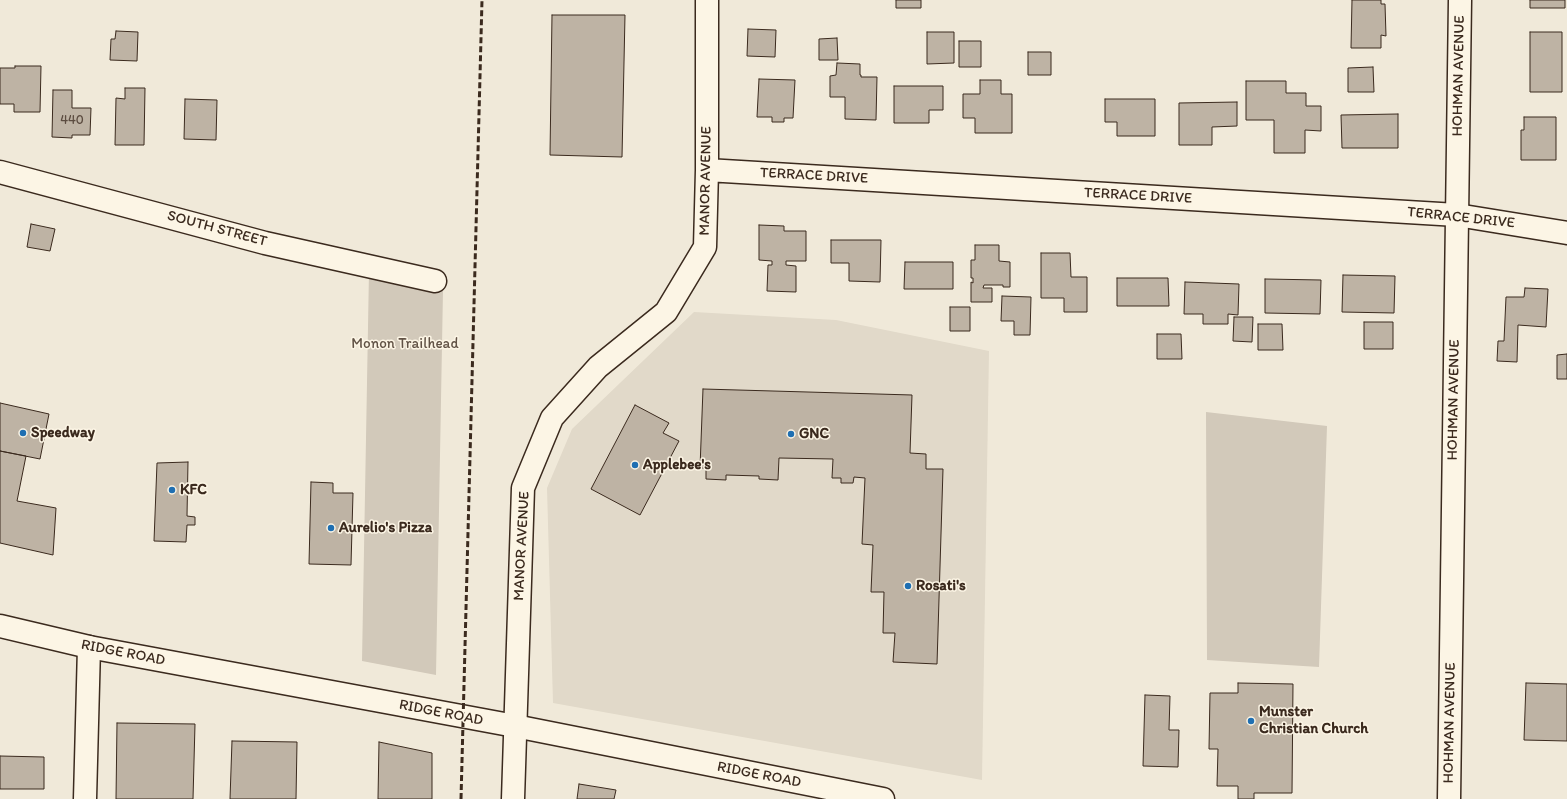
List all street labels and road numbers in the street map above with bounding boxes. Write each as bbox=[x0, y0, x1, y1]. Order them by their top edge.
street label: HOHMAN AVENUE bbox=[1449, 15, 1469, 137]
street label: MANOR AVENUE bbox=[696, 126, 716, 236]
street label: TERRACE DRIVE bbox=[759, 164, 869, 188]
street label: TERRACE DRIVE bbox=[1083, 184, 1193, 208]
street label: TERRACE DRIVE bbox=[1406, 203, 1516, 233]
street label: SOUTH STREET bbox=[165, 207, 269, 251]
street label: HOHMAN AVENUE bbox=[1444, 339, 1464, 461]
street label: MANOR AVENUE bbox=[510, 491, 534, 601]
street label: RIDGE ROAD bbox=[79, 636, 167, 670]
street label: HOHMAN AVENUE bbox=[1440, 662, 1460, 784]
street label: RIDGE ROAD bbox=[397, 696, 485, 730]
street label: RIDGE ROAD bbox=[715, 758, 803, 792]

